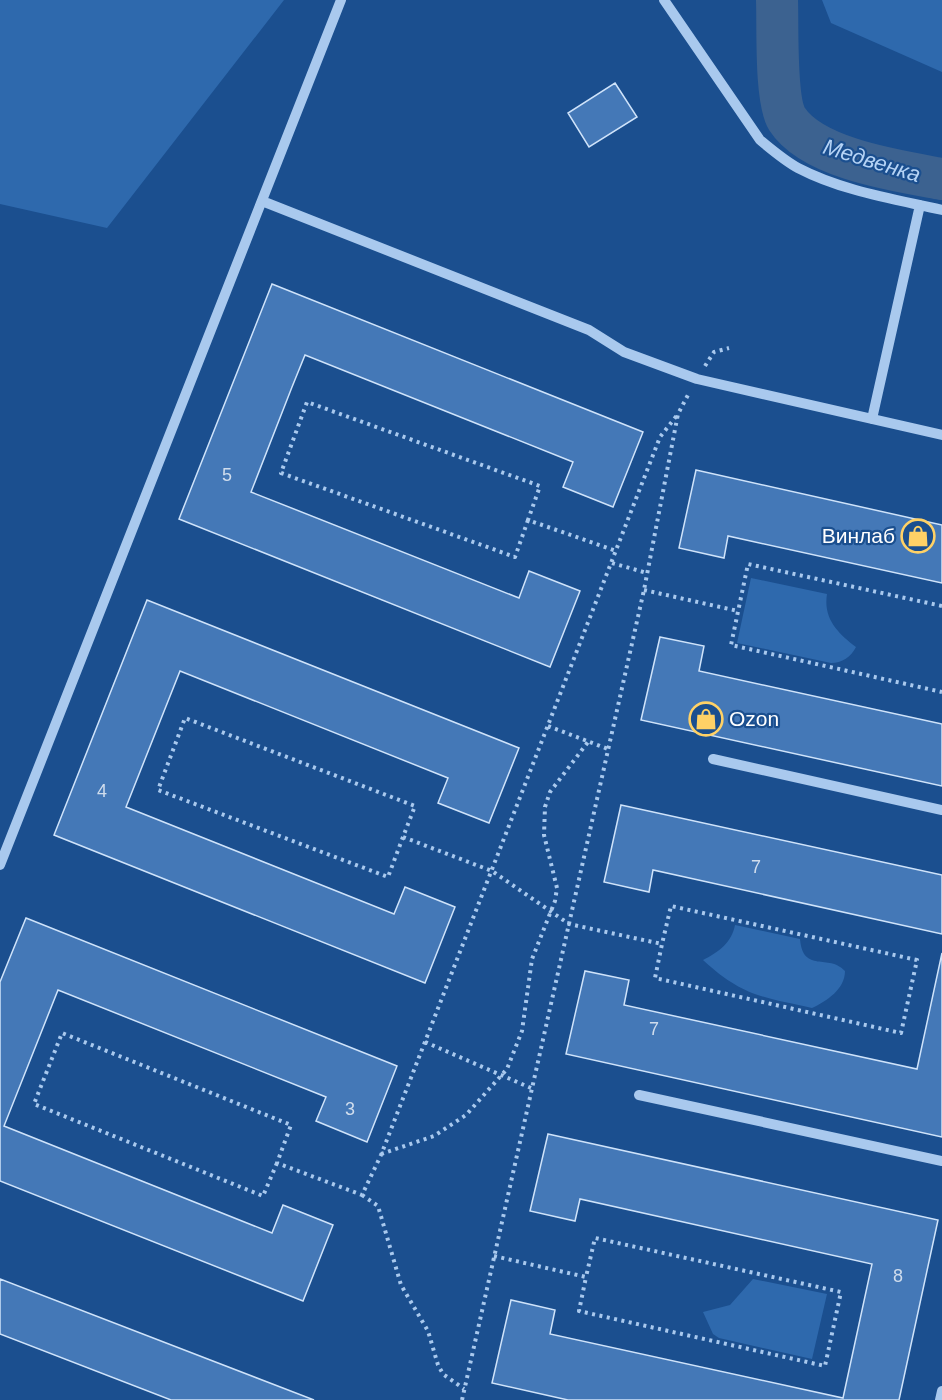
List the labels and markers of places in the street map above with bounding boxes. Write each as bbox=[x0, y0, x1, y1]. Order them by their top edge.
shop icon: Винлаб bbox=[900, 518, 936, 554]
place label: Винлаб bbox=[822, 524, 895, 547]
shop icon: Ozon bbox=[688, 701, 724, 737]
place label: Ozon bbox=[729, 707, 779, 730]

